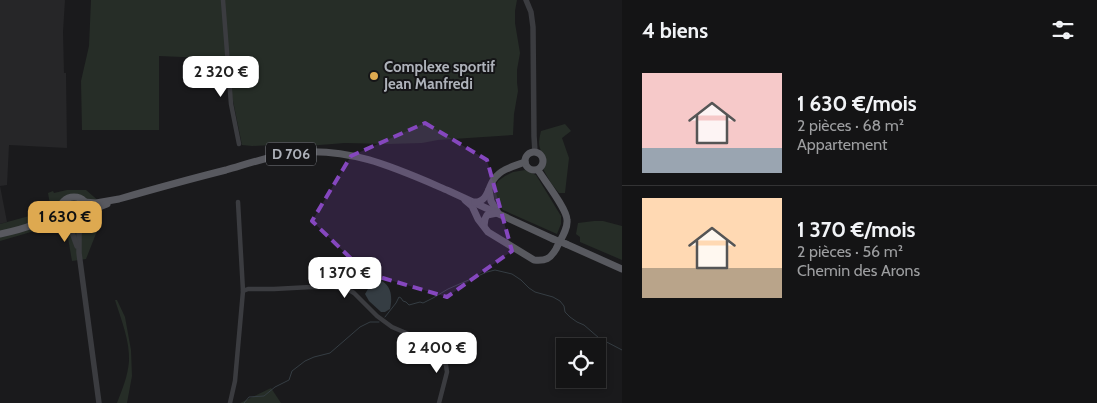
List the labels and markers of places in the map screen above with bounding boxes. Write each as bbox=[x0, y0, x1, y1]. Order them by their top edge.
pin: 2 320 € bbox=[175, 56, 267, 98]
place label: Complexe sportif Jean Manfredi bbox=[383, 58, 495, 93]
marker: Complexe sportif Jean Manfredi bbox=[368, 70, 380, 82]
pin: 1 630 € bbox=[19, 200, 111, 243]
pin: 1 370 € bbox=[299, 256, 391, 299]
pin: 2 400 € bbox=[391, 332, 483, 374]

